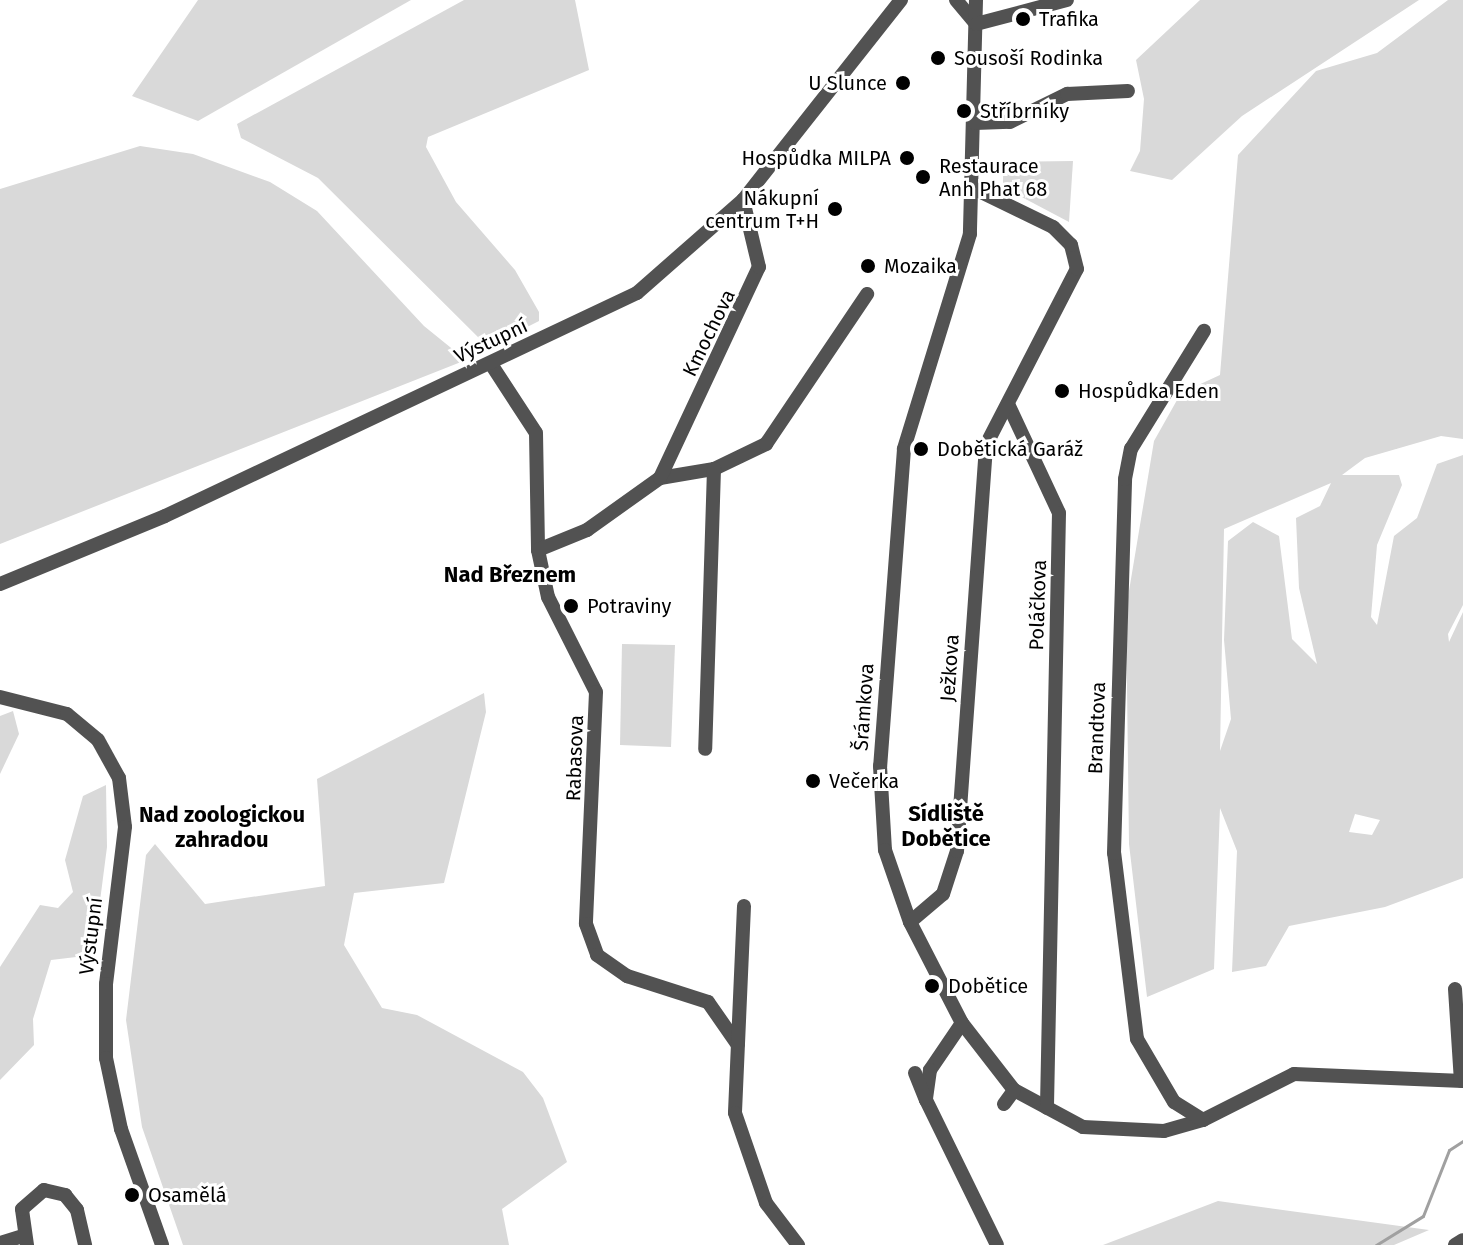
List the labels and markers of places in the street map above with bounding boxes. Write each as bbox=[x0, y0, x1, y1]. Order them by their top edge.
place label: Trafika bbox=[1039, 7, 1099, 31]
marker: Trafika bbox=[1014, 10, 1032, 28]
place label: Sousoší Rodinka bbox=[954, 46, 1103, 70]
marker: Sousoší Rodinka bbox=[929, 49, 947, 67]
place label: U Slunce bbox=[808, 71, 887, 95]
marker: U Slunce bbox=[894, 74, 912, 92]
place label: Stříbrníky bbox=[980, 99, 1069, 123]
marker: Stříbrníky bbox=[955, 102, 973, 120]
place label: Hospůdka MILPA bbox=[741, 146, 891, 170]
marker: Hospůdka MILPA bbox=[898, 149, 916, 167]
place label: Restaurace Anh Phat 68 bbox=[939, 154, 1047, 201]
marker: Restaurace Anh Phat 68 bbox=[914, 168, 932, 186]
place label: Nákupní centrum T+H bbox=[705, 186, 819, 233]
marker: Nákupní centrum T+H bbox=[826, 200, 844, 218]
place label: Mozaika bbox=[884, 254, 957, 278]
marker: Mozaika bbox=[859, 257, 877, 275]
place label: Hospůdka Eden bbox=[1078, 379, 1219, 403]
marker: Hospůdka Eden bbox=[1053, 382, 1071, 400]
place label: Dobětická Garáž bbox=[937, 437, 1083, 461]
marker: Dobětická Garáž bbox=[912, 440, 930, 458]
place label: Potraviny bbox=[587, 594, 671, 618]
marker: Potraviny bbox=[562, 597, 580, 615]
place label: Večerka bbox=[829, 769, 899, 793]
marker: Večerka bbox=[804, 772, 822, 790]
place label: Dobětice bbox=[948, 974, 1028, 998]
marker: Dobětice bbox=[923, 977, 941, 995]
place label: Osamělá bbox=[148, 1183, 227, 1207]
marker: Osamělá bbox=[123, 1186, 141, 1204]

